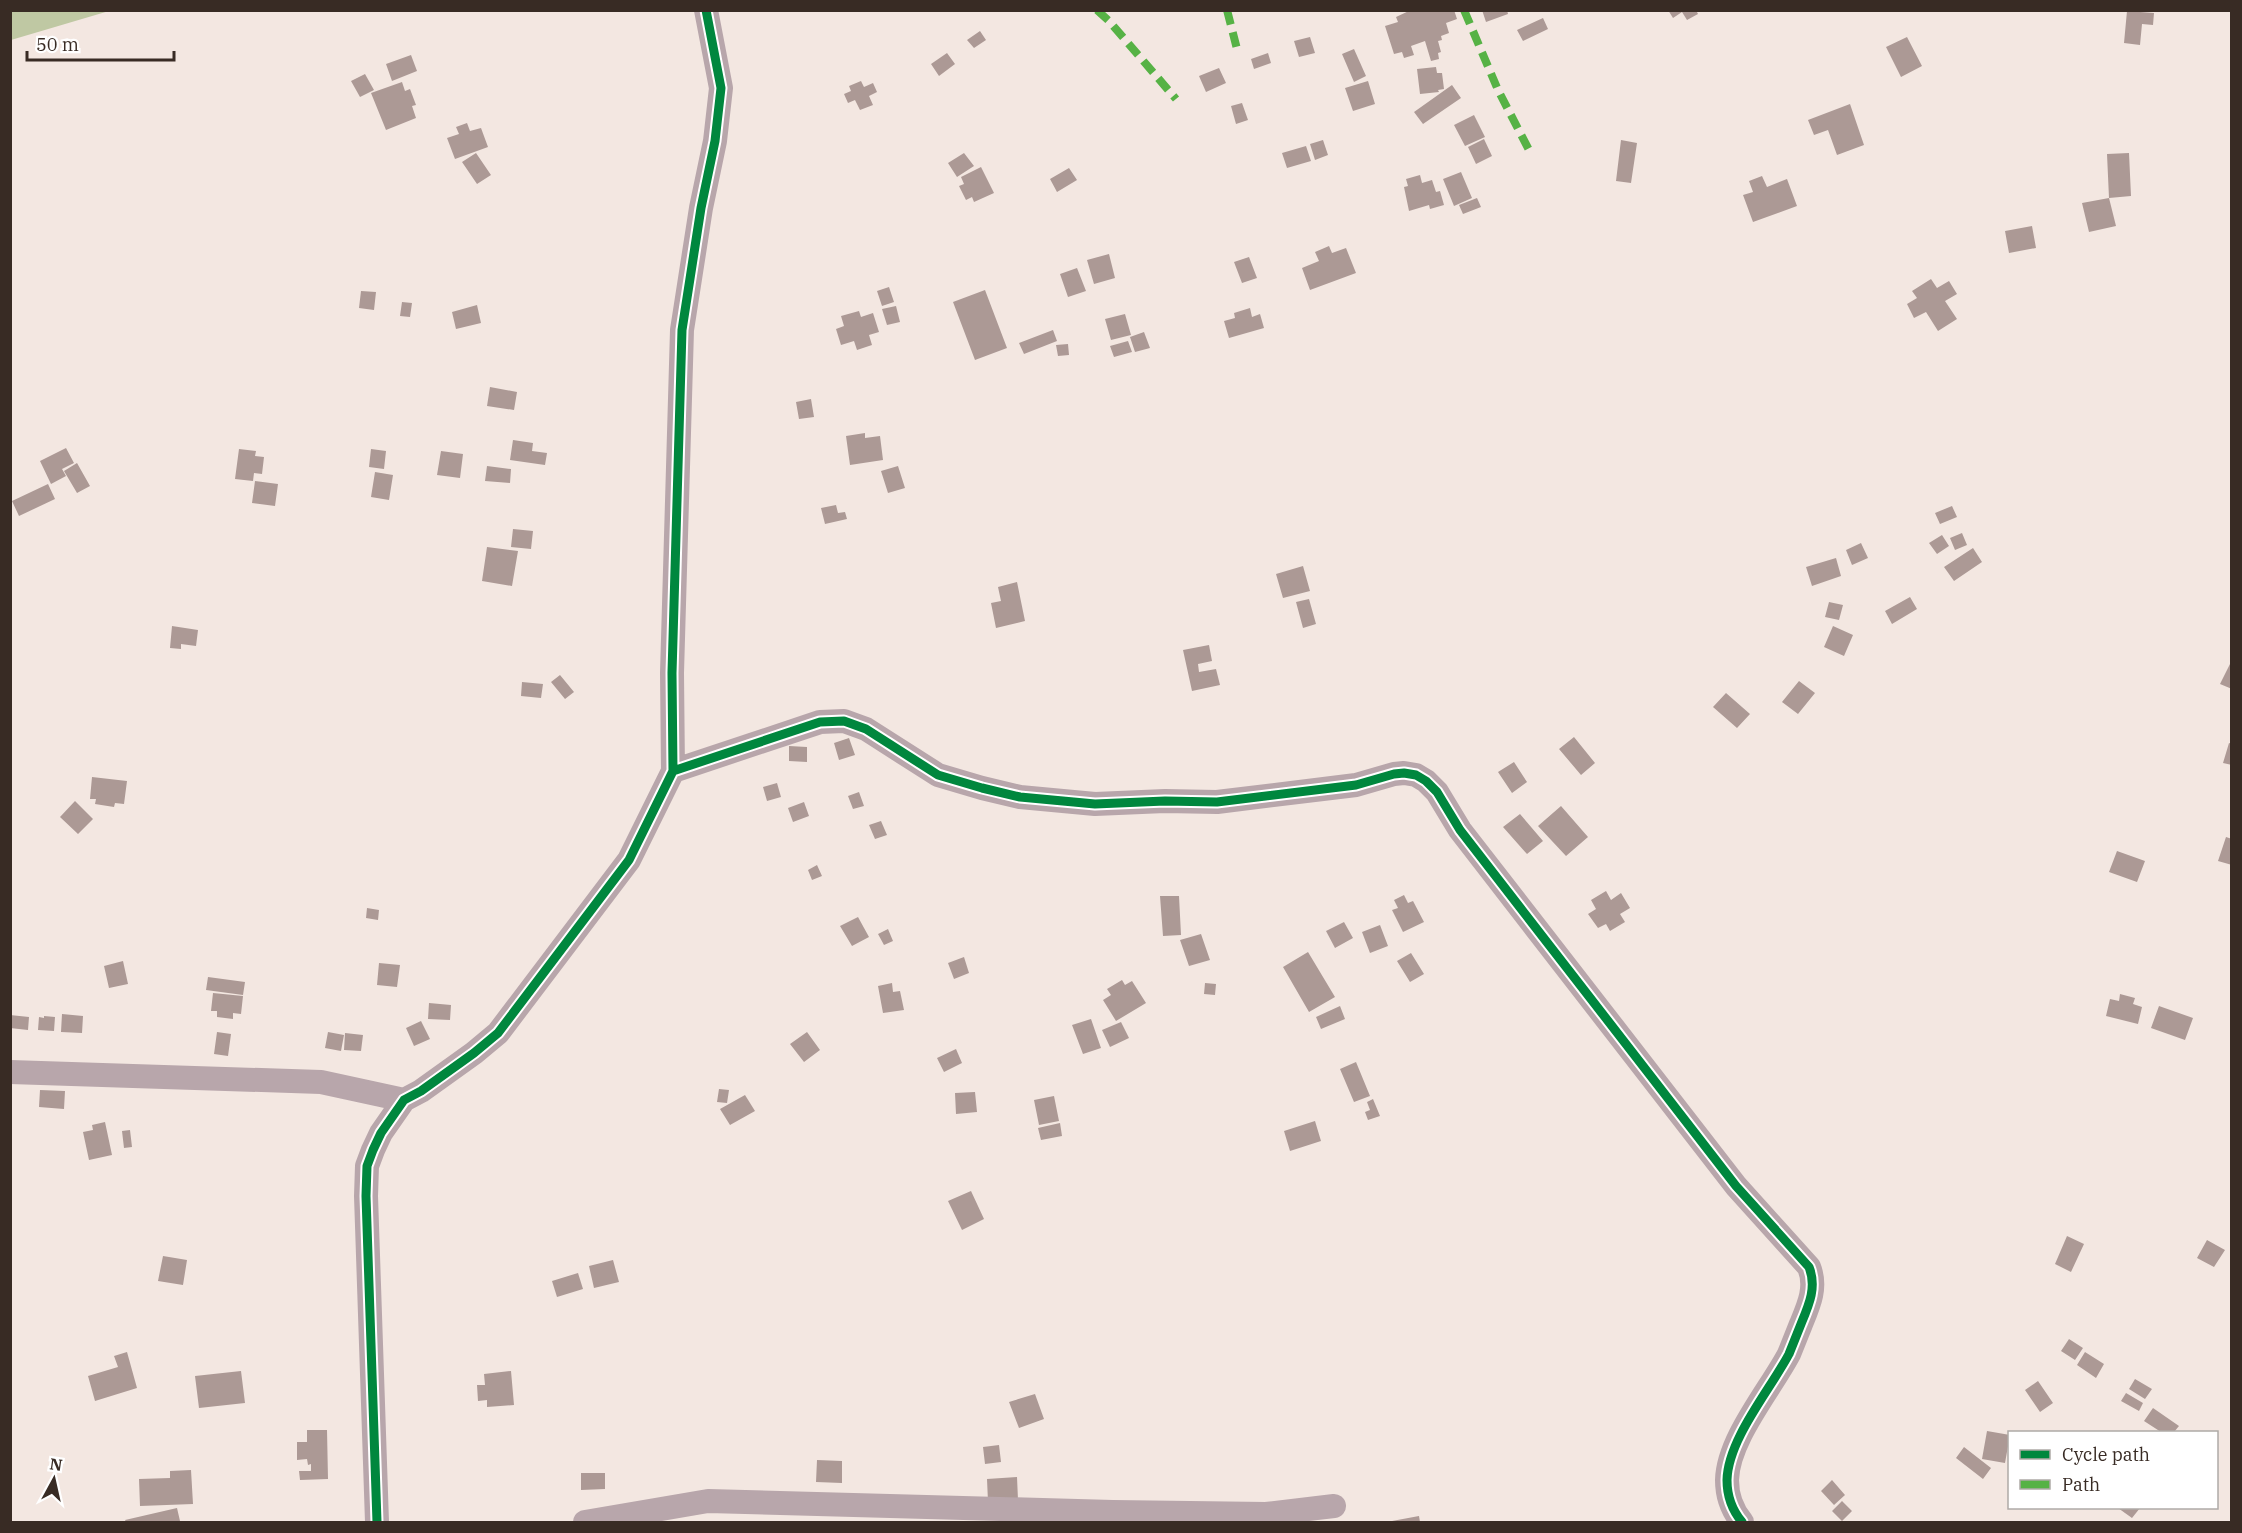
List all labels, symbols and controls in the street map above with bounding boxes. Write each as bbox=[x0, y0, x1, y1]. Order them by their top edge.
scale bar bbox=[27, 24, 174, 62]
text: 50 m bbox=[36, 33, 79, 56]
legend bbox=[2008, 1431, 2218, 1509]
text: Cycle path bbox=[2062, 1443, 2150, 1466]
north arrow bbox=[24, 1449, 84, 1509]
text: N bbox=[48, 1453, 64, 1475]
text: Path bbox=[2062, 1473, 2100, 1496]

